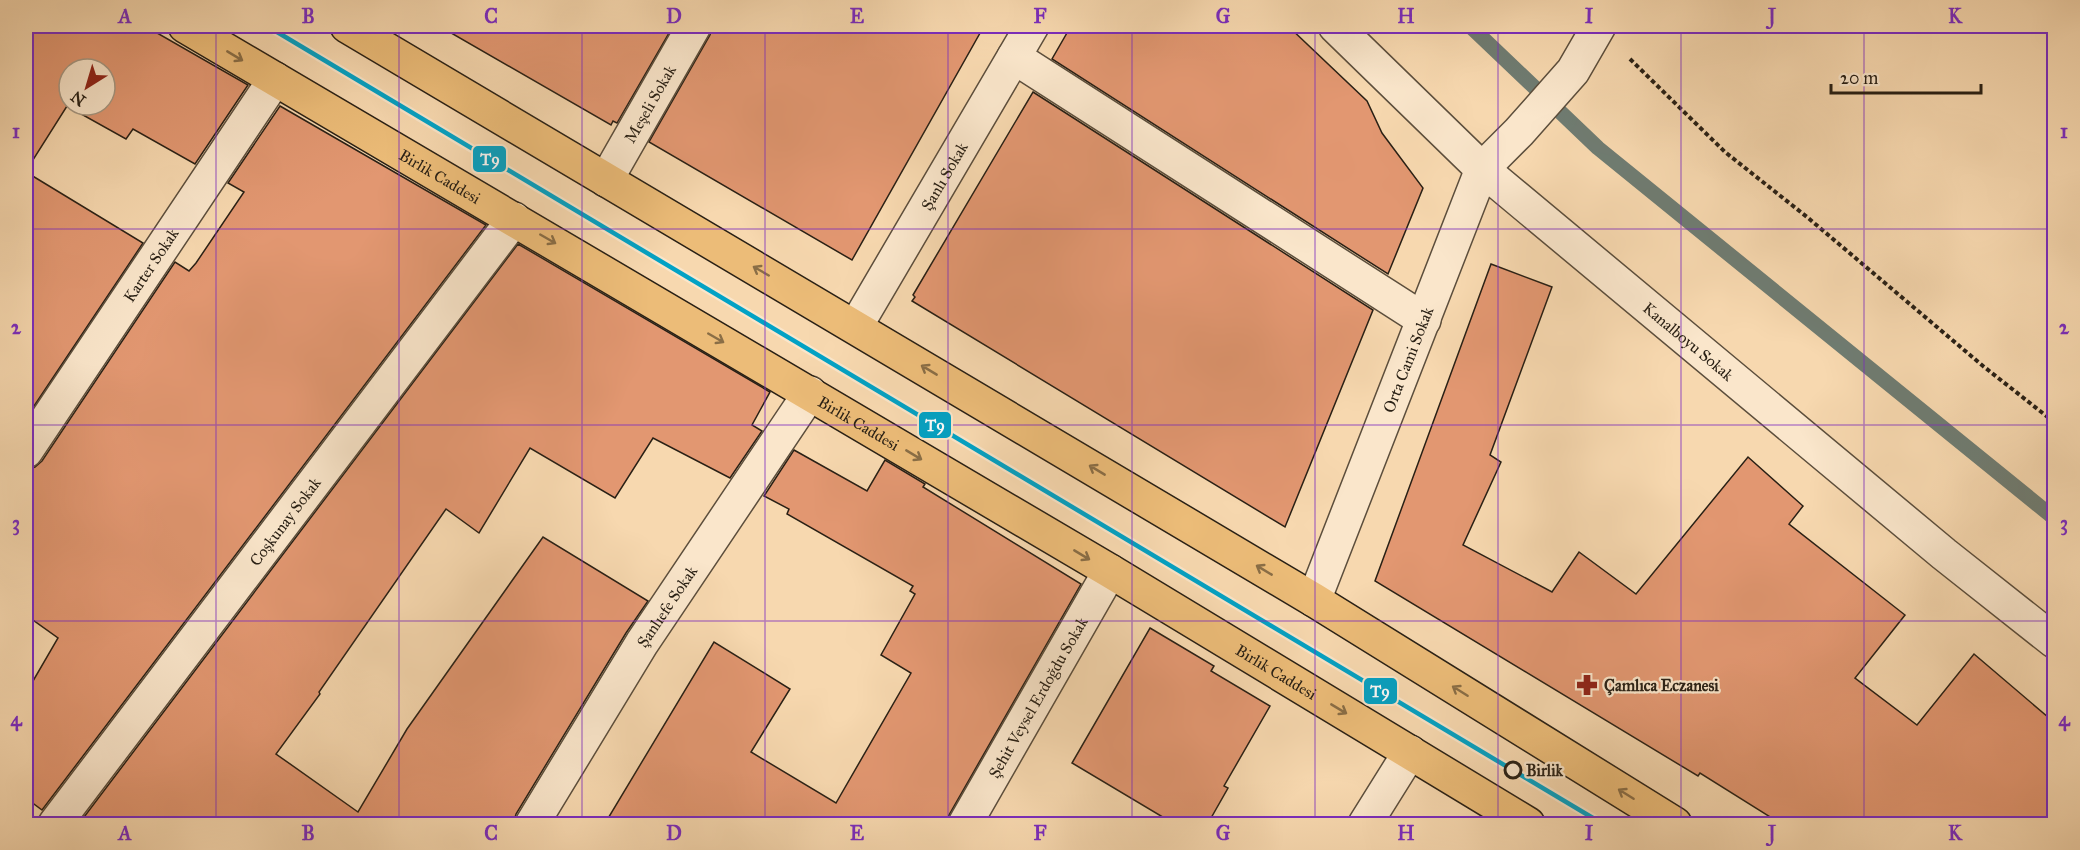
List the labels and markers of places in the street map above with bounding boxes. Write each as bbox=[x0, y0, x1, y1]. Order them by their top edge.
pharmacy icon: Çamlıca Eczanesi bbox=[1575, 673, 1599, 697]
place label: Çamlıca Eczanesi bbox=[1604, 676, 1719, 696]
marker: Birlik bbox=[1504, 761, 1522, 779]
place label: Birlik bbox=[1526, 761, 1564, 780]

